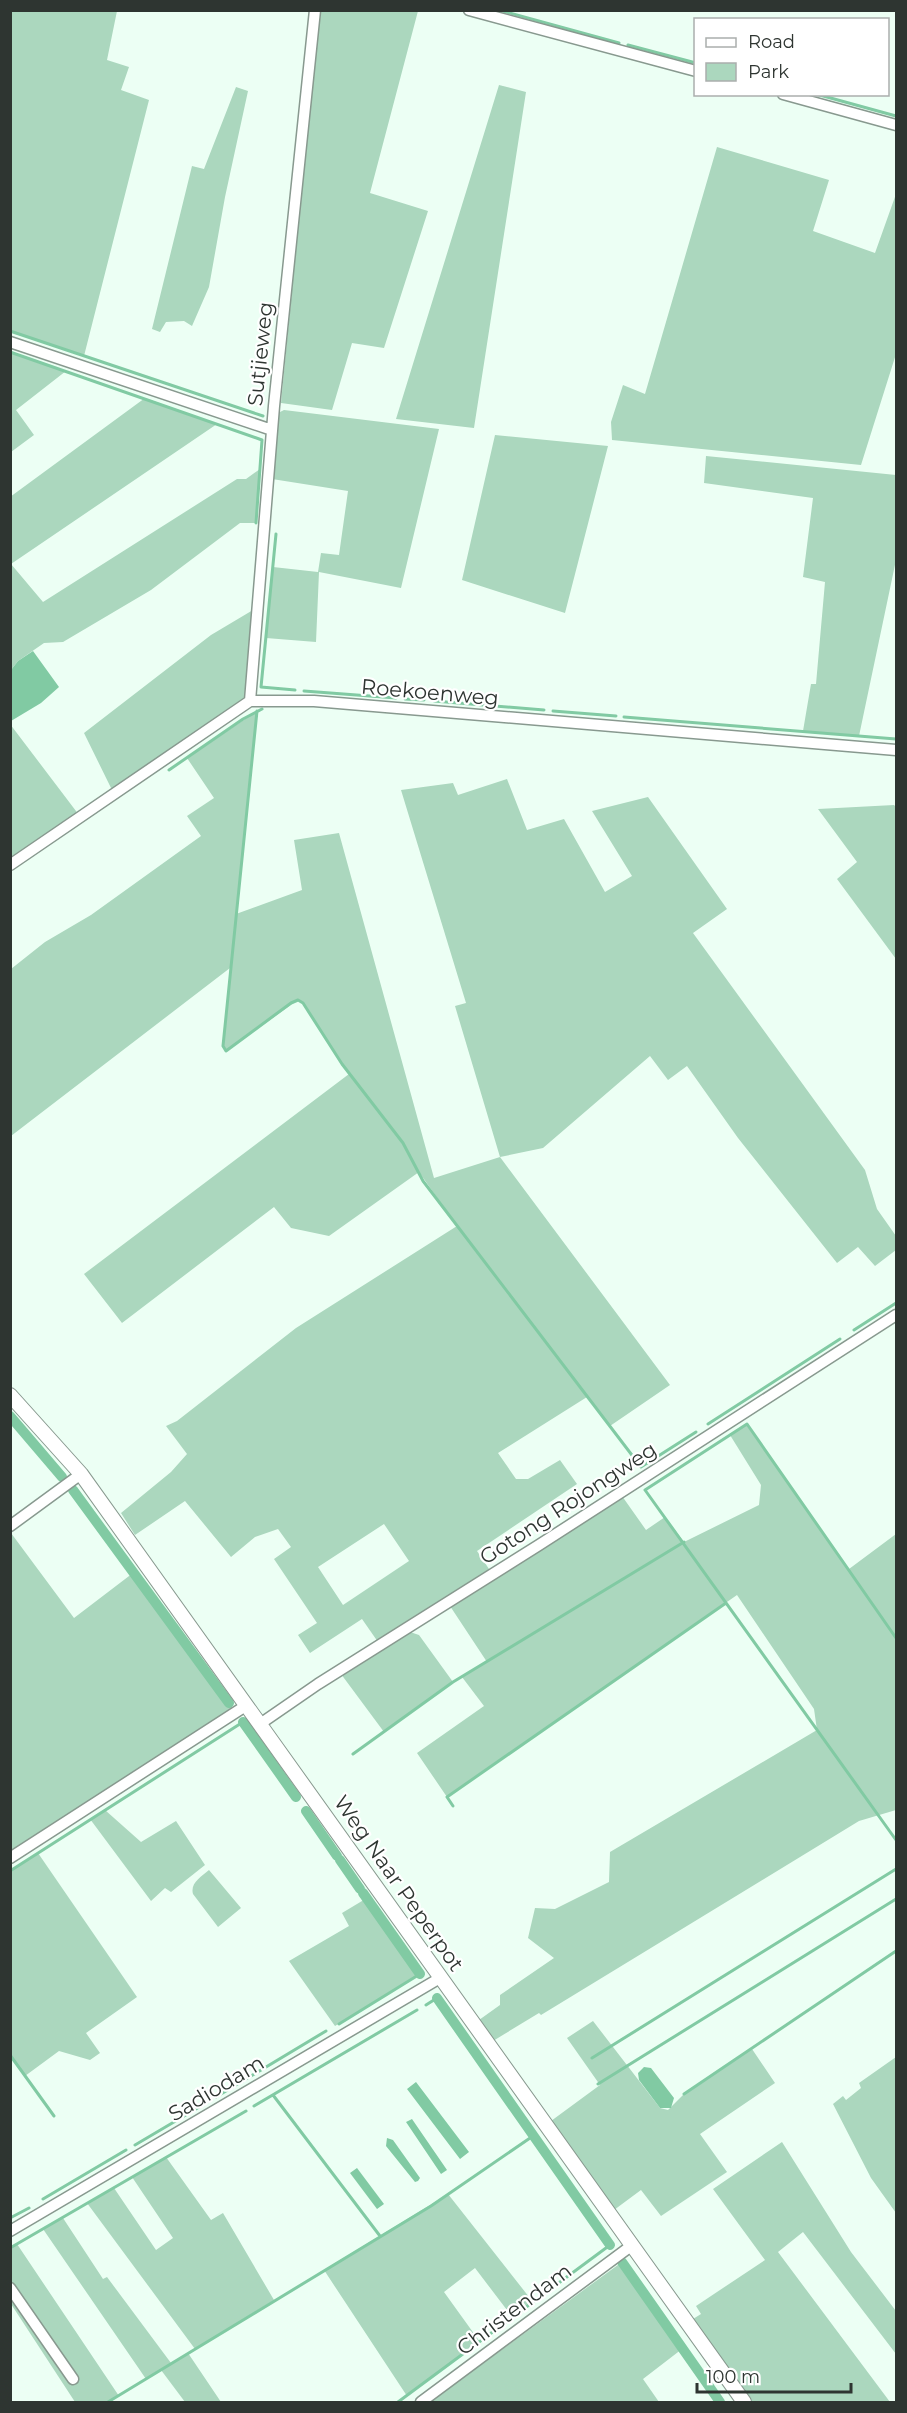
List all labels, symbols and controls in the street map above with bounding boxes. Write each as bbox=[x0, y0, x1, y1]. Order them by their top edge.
legend bbox=[694, 18, 889, 96]
text: Road bbox=[748, 31, 795, 53]
text: Park bbox=[748, 61, 789, 83]
street label: Sutjieweg bbox=[242, 301, 278, 407]
street label: Roekoenweg bbox=[360, 674, 500, 710]
street label: Gotong Rojongweg bbox=[475, 1436, 661, 1570]
street label: Weg Naar Peperpot bbox=[329, 1790, 469, 1976]
street label: Sadiodam bbox=[164, 2050, 268, 2126]
street label: Christendam bbox=[452, 2258, 576, 2360]
scale bar bbox=[697, 2356, 852, 2394]
text: 100 m bbox=[706, 2366, 760, 2388]

